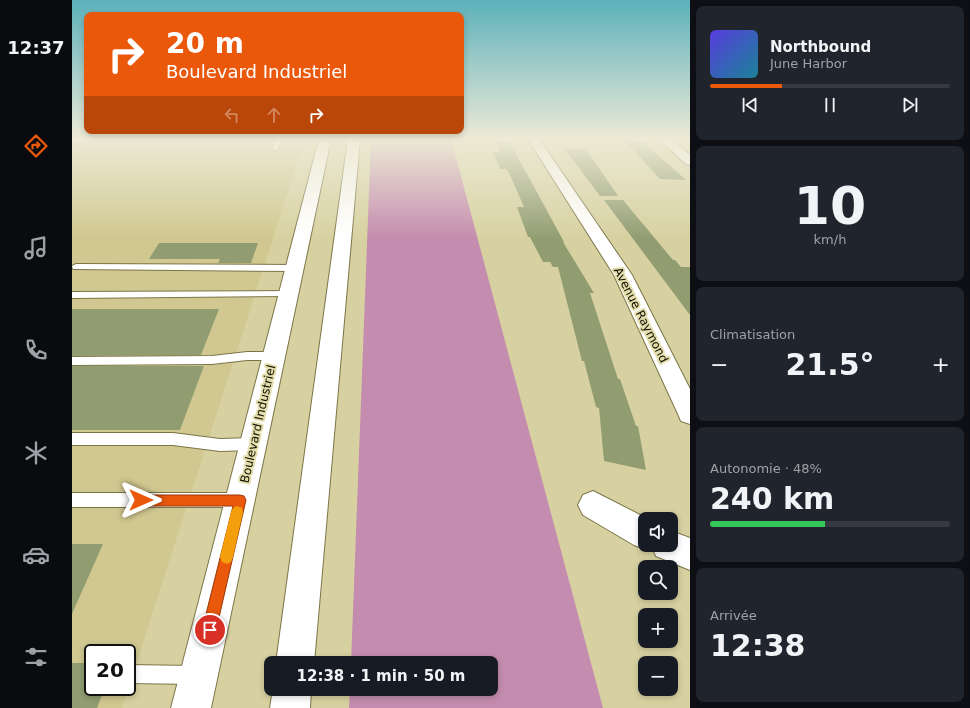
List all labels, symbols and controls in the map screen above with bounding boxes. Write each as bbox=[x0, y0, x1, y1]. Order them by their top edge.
text: 20 m bbox=[166, 27, 244, 60]
icon: right bbox=[100, 28, 152, 80]
text: 12:37 bbox=[7, 37, 65, 58]
text: Northbound bbox=[770, 38, 871, 56]
text: June Harbor bbox=[770, 56, 847, 71]
text: Boulevard Industriel bbox=[166, 61, 347, 82]
icon: previous bbox=[739, 94, 761, 116]
icon: pause bbox=[819, 94, 841, 116]
icon: next bbox=[899, 94, 921, 116]
icon: left bbox=[221, 104, 243, 126]
icon: ahead bbox=[263, 104, 285, 126]
icon: right bbox=[305, 104, 327, 126]
icon: directions bbox=[22, 132, 50, 160]
text: 10 bbox=[794, 176, 866, 236]
text: km/h bbox=[814, 232, 846, 247]
icon: music bbox=[22, 234, 50, 262]
street label: Avenue Raymond bbox=[611, 265, 671, 365]
text: Climatisation bbox=[710, 327, 795, 342]
icon: phone bbox=[22, 336, 50, 364]
text: 21.5° bbox=[785, 347, 875, 382]
text: − bbox=[710, 352, 728, 377]
text: + bbox=[932, 352, 950, 377]
street label: Boulevard Industriel bbox=[238, 364, 278, 484]
icon: climate bbox=[22, 439, 50, 467]
text: Autonomie · 48% bbox=[710, 461, 822, 476]
position arrow bbox=[120, 479, 162, 521]
text: 240 km bbox=[710, 481, 834, 516]
map controls bbox=[638, 512, 678, 696]
button: sound bbox=[638, 512, 678, 552]
icon: car bbox=[22, 541, 50, 569]
button: search bbox=[638, 560, 678, 600]
button: + bbox=[638, 608, 678, 648]
text: Arrivée bbox=[710, 608, 757, 623]
pin bbox=[193, 613, 227, 647]
icon: arrive bbox=[199, 619, 221, 641]
text: 12:38 bbox=[710, 628, 806, 663]
icon: filters bbox=[22, 643, 50, 671]
speed limit sign: 20 bbox=[84, 644, 136, 696]
button: − bbox=[638, 656, 678, 696]
text: 12:38 · 1 min · 50 m bbox=[297, 667, 465, 685]

